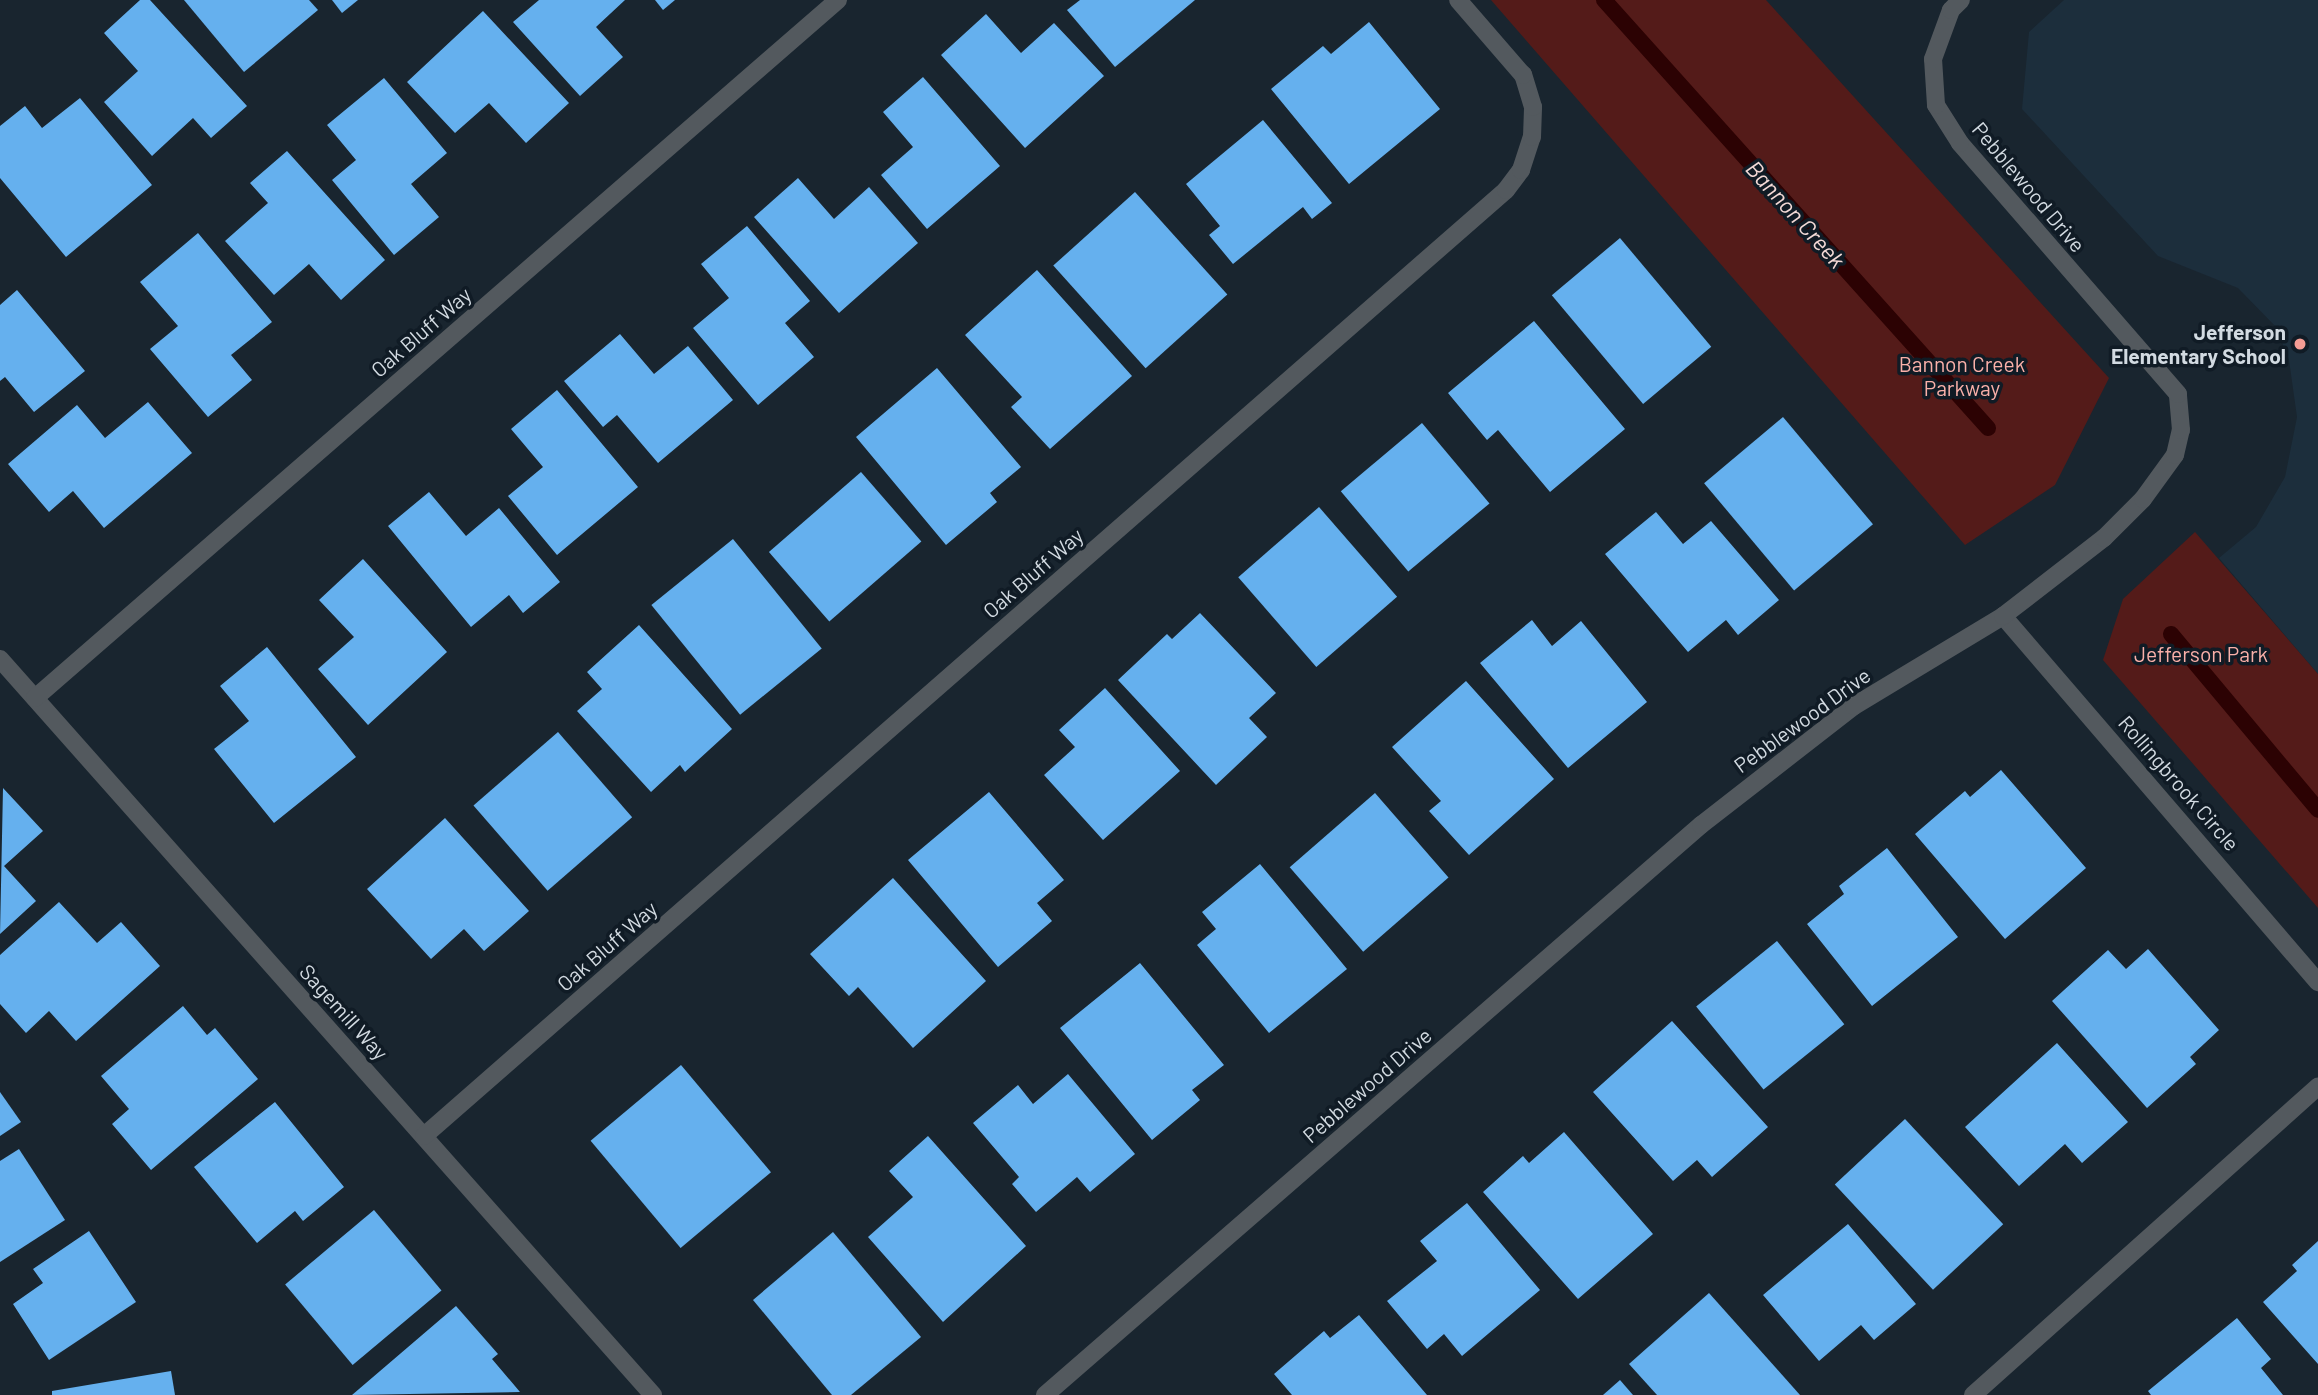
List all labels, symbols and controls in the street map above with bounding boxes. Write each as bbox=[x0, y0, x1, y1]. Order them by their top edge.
street label: Pebblewood Drive bbox=[1967, 117, 2091, 257]
water label: Bannon Creek bbox=[1741, 155, 1851, 273]
street label: Oak Bluff Way bbox=[366, 282, 476, 382]
place label: Jefferson Elementary School bbox=[2111, 319, 2286, 369]
marker: Jefferson Elementary School bbox=[2292, 336, 2308, 352]
park label: Bannon Creek Parkway bbox=[1899, 351, 2025, 401]
street label: Oak Bluff Way bbox=[978, 523, 1088, 623]
park label: Jefferson Park bbox=[2134, 641, 2268, 667]
street label: Pebblewood Drive bbox=[1729, 662, 1875, 778]
street label: Rollingbrook Circle bbox=[2113, 710, 2245, 856]
street label: Oak Bluff Way bbox=[552, 896, 662, 996]
street label: Sagemill Way bbox=[295, 959, 393, 1065]
street label: Pebblewood Drive bbox=[1298, 1022, 1436, 1148]

